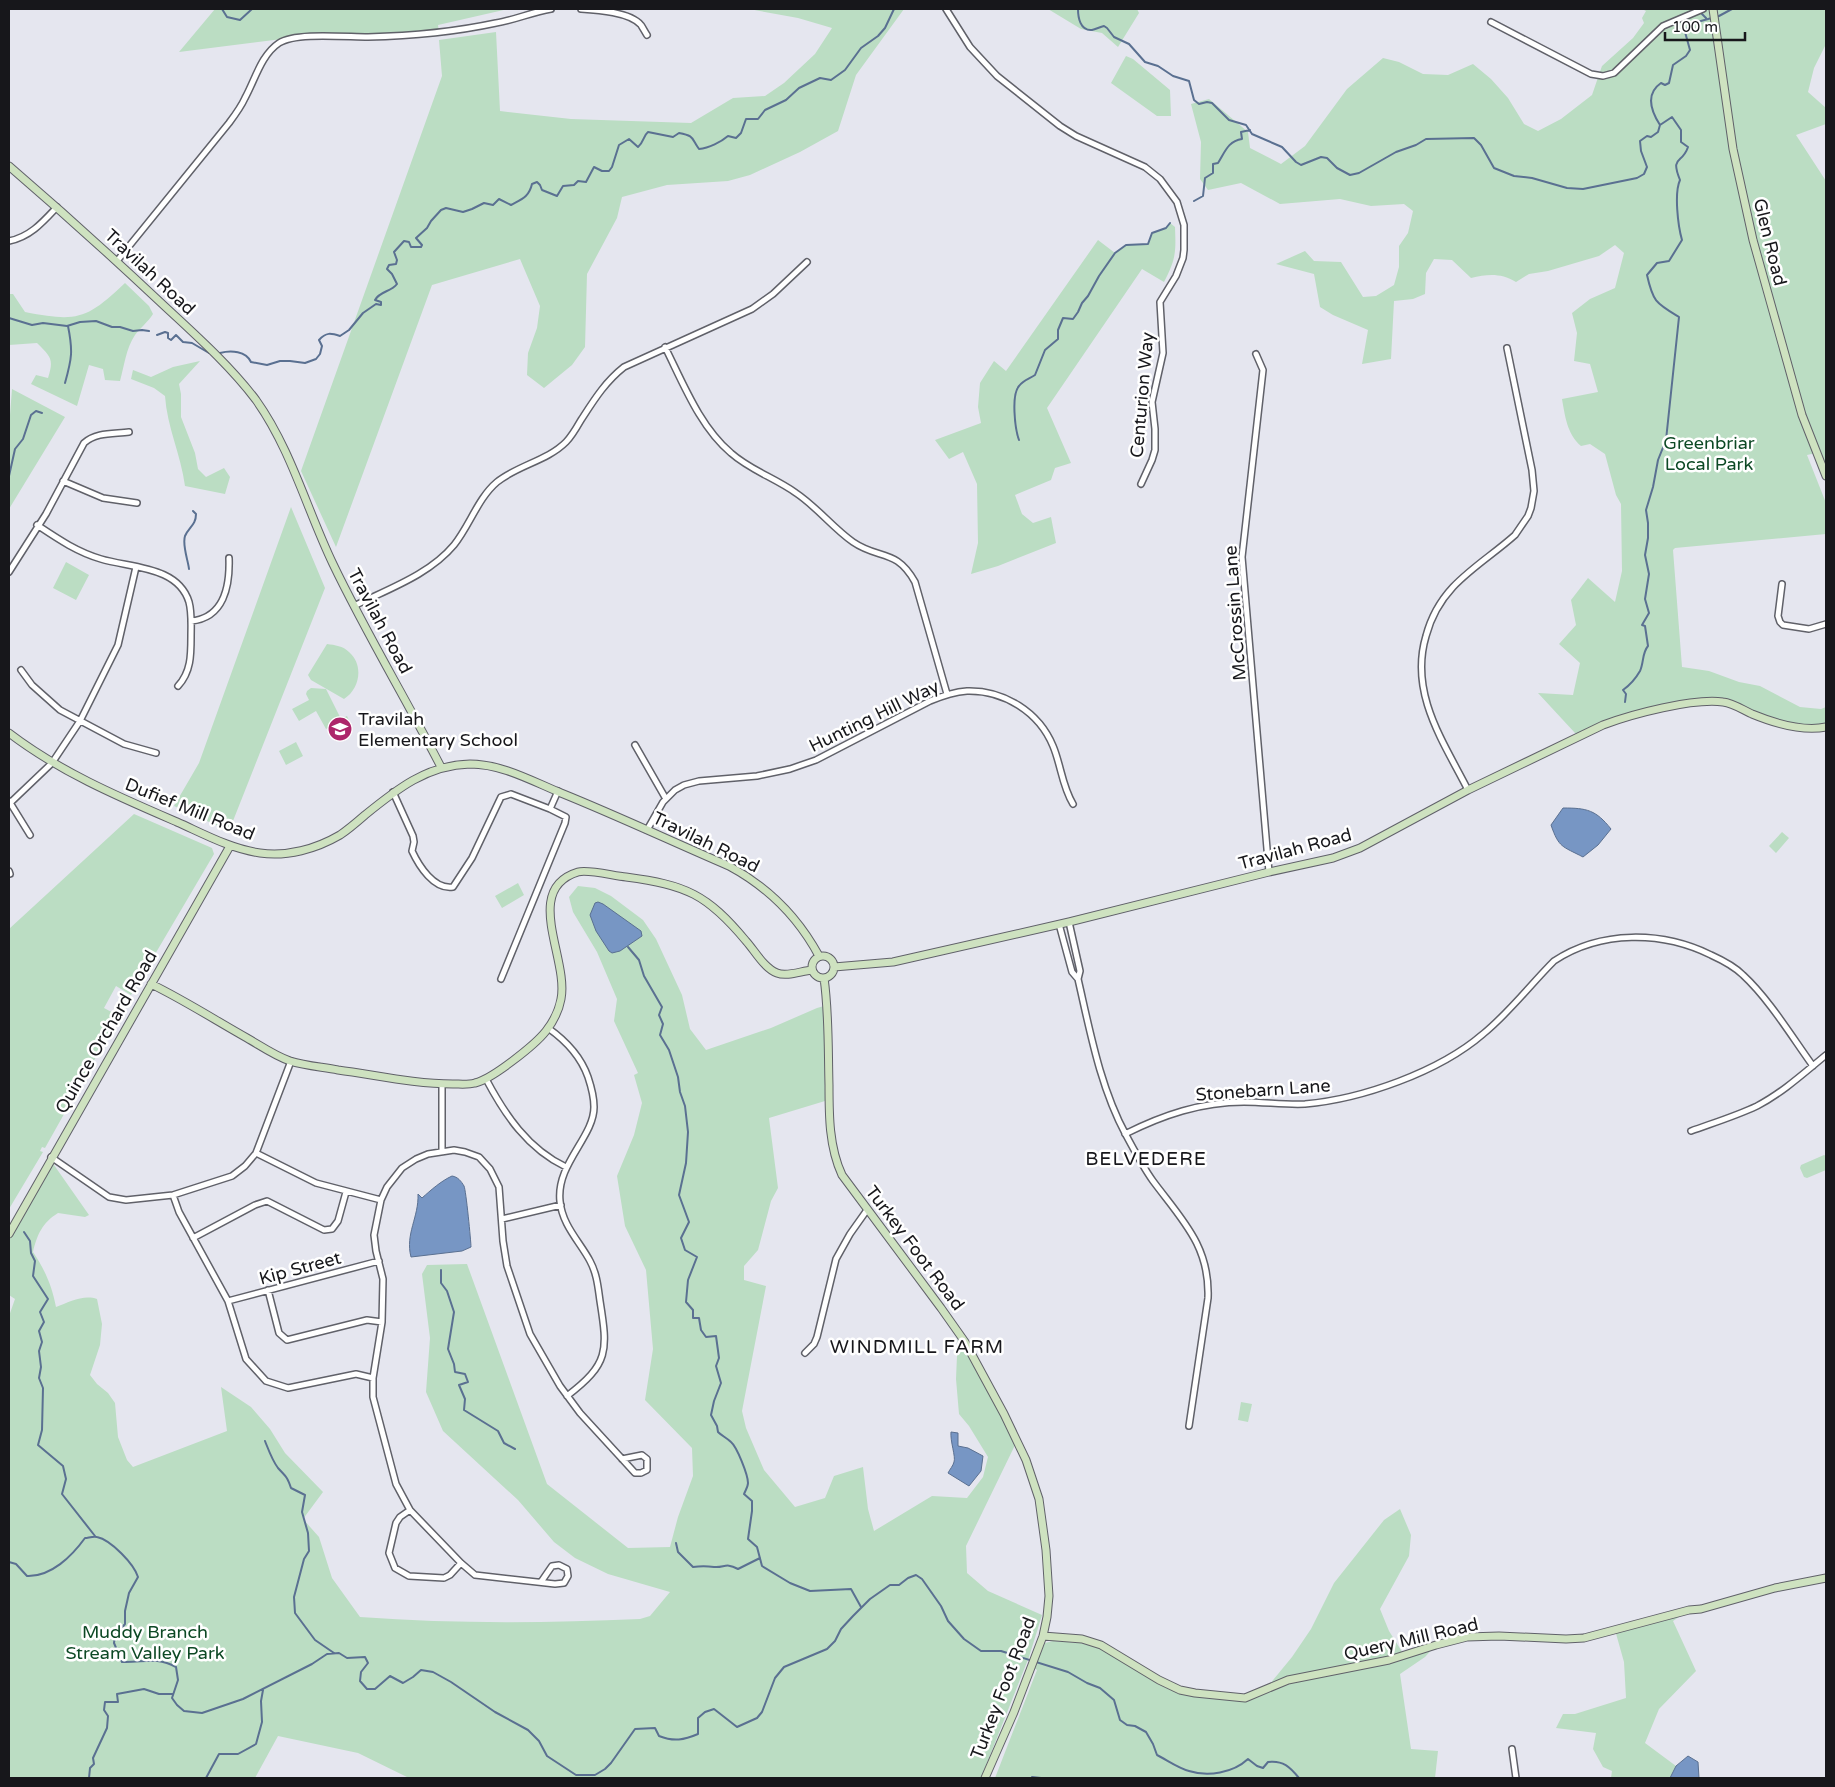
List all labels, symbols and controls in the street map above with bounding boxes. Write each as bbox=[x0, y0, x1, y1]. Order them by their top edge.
scale bar bbox=[1665, 10, 1745, 42]
text: 100 m bbox=[1672, 18, 1718, 36]
street label: Glen Road bbox=[1749, 196, 1791, 288]
street label: Travilah Road bbox=[100, 224, 200, 320]
street label: Centurion Way bbox=[1126, 331, 1158, 459]
park label: Greenbriar Local Park bbox=[1663, 432, 1755, 475]
street label: McCrossin Lane bbox=[1219, 545, 1251, 681]
street label: Travilah Road bbox=[343, 565, 417, 677]
street label: Hunting Hill Way bbox=[805, 675, 943, 757]
place label: Travilah Elementary School bbox=[358, 708, 518, 751]
school or university icon: Travilah Elementary School bbox=[327, 716, 353, 742]
street label: Dufief Mill Road bbox=[122, 773, 258, 845]
street label: Travilah Road bbox=[649, 807, 763, 877]
street label: Travilah Road bbox=[1236, 823, 1354, 875]
street label: Quince Orchard Road bbox=[50, 946, 162, 1118]
street label: Stonebarn Lane bbox=[1195, 1074, 1331, 1106]
district label: BELVEDERE bbox=[1085, 1148, 1207, 1170]
street label: Turkey Foot Road bbox=[861, 1181, 969, 1315]
street label: Kip Street bbox=[257, 1246, 344, 1289]
district label: WINDMILL FARM bbox=[830, 1336, 1004, 1358]
street label: Query Mill Road bbox=[1342, 1613, 1480, 1665]
street label: Turkey Foot Road bbox=[966, 1614, 1040, 1762]
park label: Muddy Branch Stream Valley Park bbox=[65, 1621, 225, 1664]

